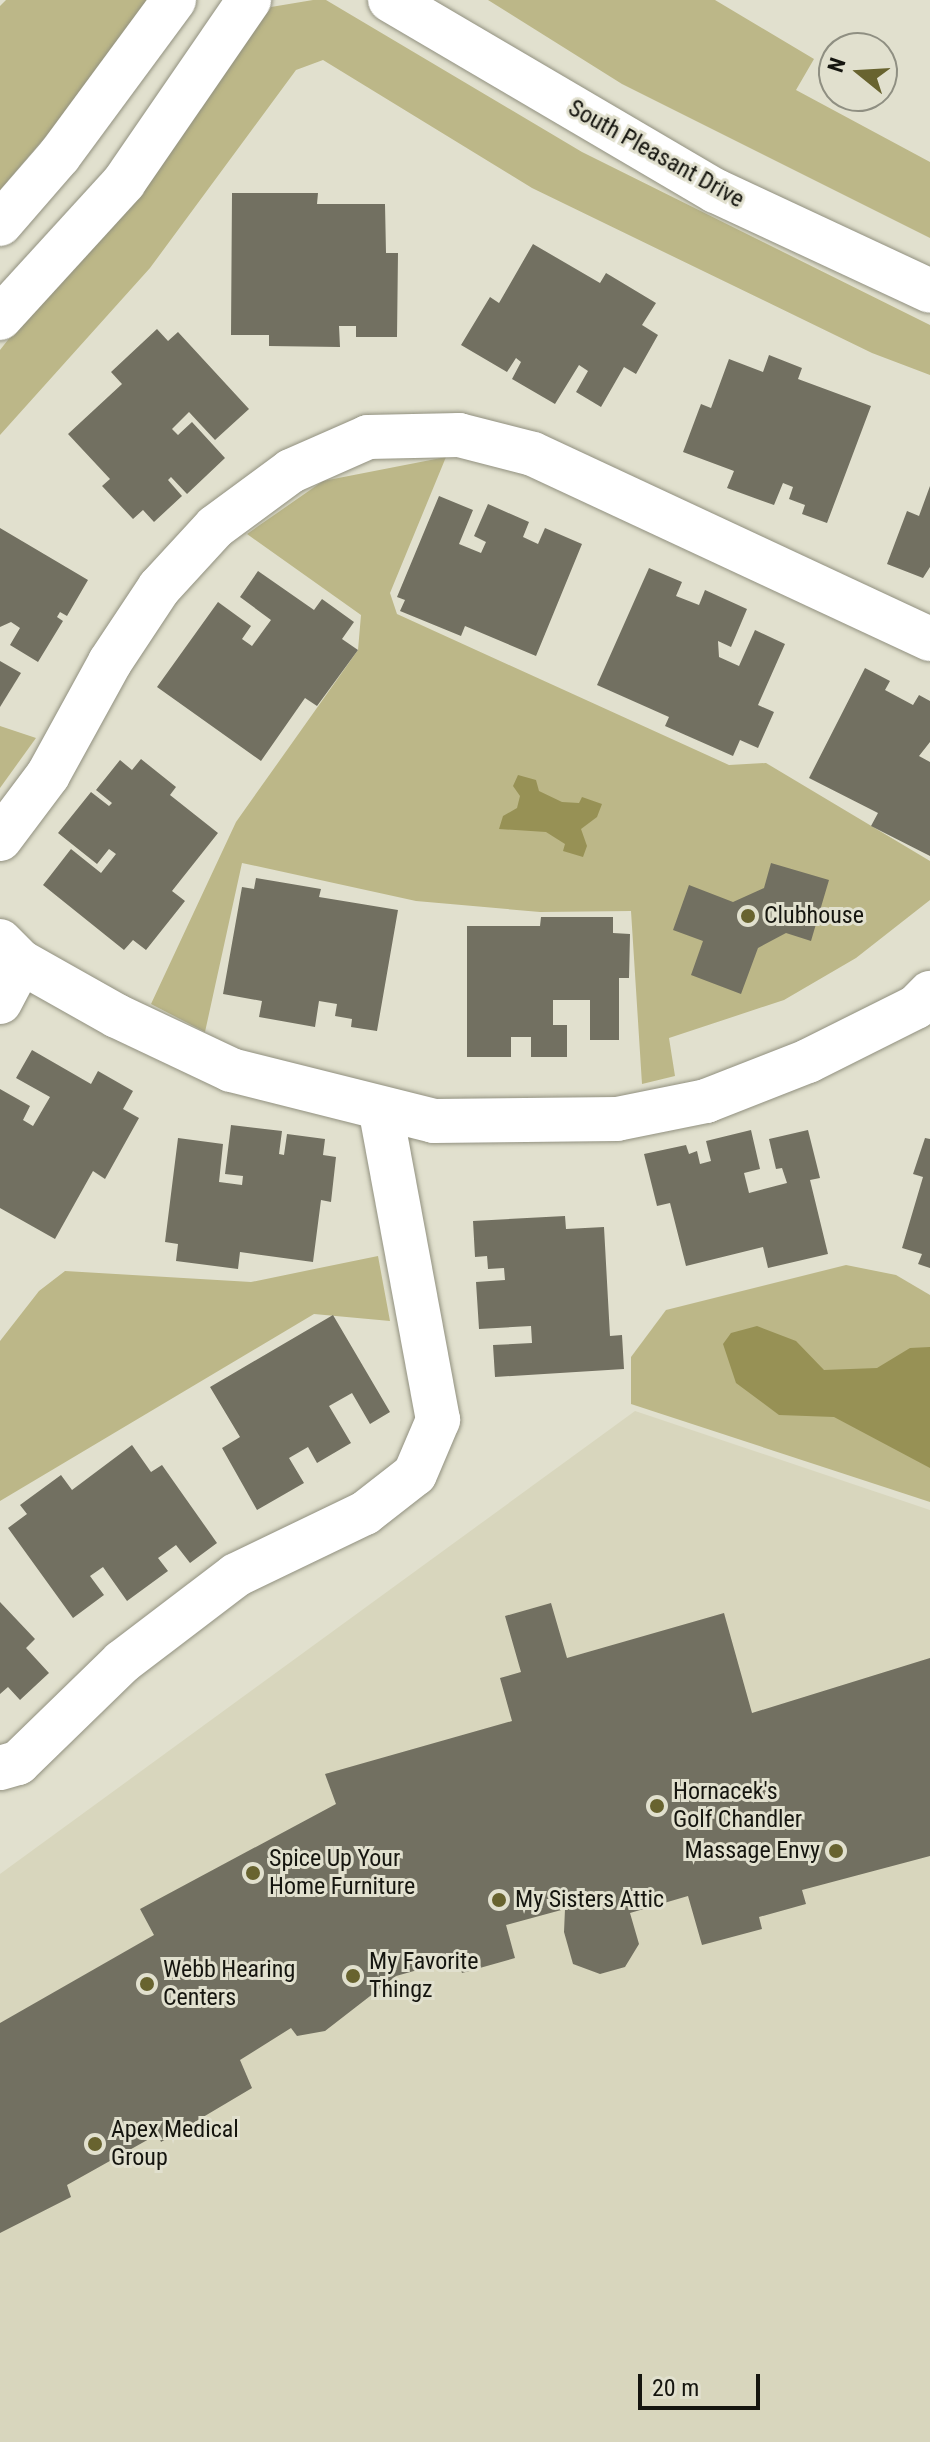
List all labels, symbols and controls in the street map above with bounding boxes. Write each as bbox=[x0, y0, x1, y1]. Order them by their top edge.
north arrow bbox=[818, 32, 898, 112]
text: N bbox=[823, 55, 851, 75]
street label: South Pleasant Drive bbox=[563, 94, 749, 214]
place label: Clubhouse bbox=[764, 902, 864, 930]
marker: Clubhouse bbox=[739, 907, 757, 925]
place label: Hornacek's Golf Chandler bbox=[673, 1778, 802, 1834]
marker: Hornacek's Golf Chandler bbox=[648, 1797, 666, 1815]
place label: Massage Envy bbox=[685, 1837, 820, 1865]
marker: Massage Envy bbox=[827, 1842, 845, 1860]
place label: Spice Up Your Home Furniture bbox=[269, 1845, 415, 1901]
marker: Spice Up Your Home Furniture bbox=[244, 1864, 262, 1882]
place label: My Sisters Attic bbox=[515, 1886, 664, 1914]
marker: My Sisters Attic bbox=[490, 1891, 508, 1909]
place label: My Favorite Thingz bbox=[369, 1948, 478, 2004]
place label: Webb Hearing Centers bbox=[163, 1956, 295, 2012]
marker: My Favorite Thingz bbox=[344, 1967, 362, 1985]
marker: Webb Hearing Centers bbox=[138, 1975, 156, 1993]
place label: Apex Medical Group bbox=[111, 2116, 239, 2172]
marker: Apex Medical Group bbox=[86, 2135, 104, 2153]
scale bar bbox=[642, 2358, 764, 2408]
text: 20 m bbox=[652, 2374, 699, 2402]

